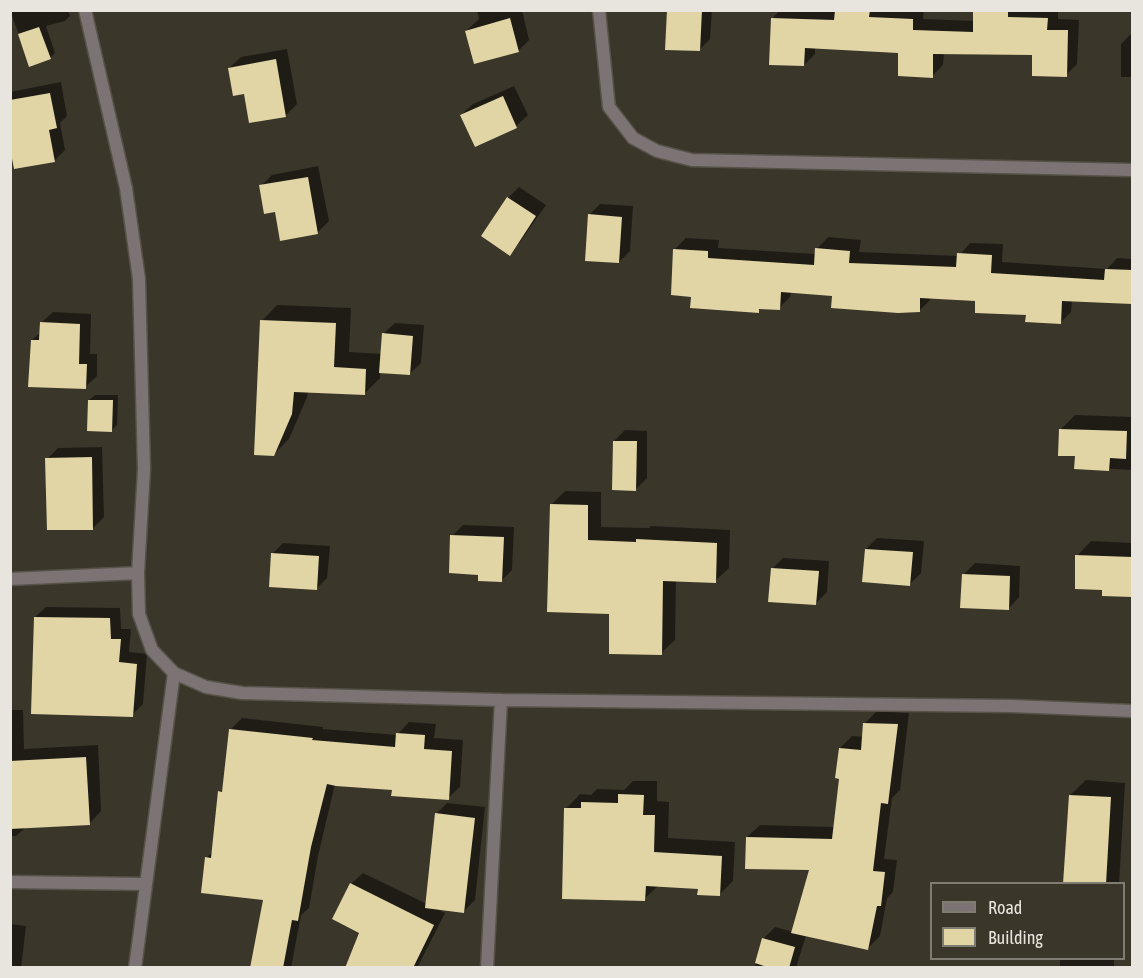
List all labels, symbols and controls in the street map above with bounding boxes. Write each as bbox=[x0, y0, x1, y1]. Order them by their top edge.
legend bbox=[930, 882, 1125, 960]
text: Road bbox=[988, 897, 1022, 918]
text: Building bbox=[988, 927, 1043, 948]

